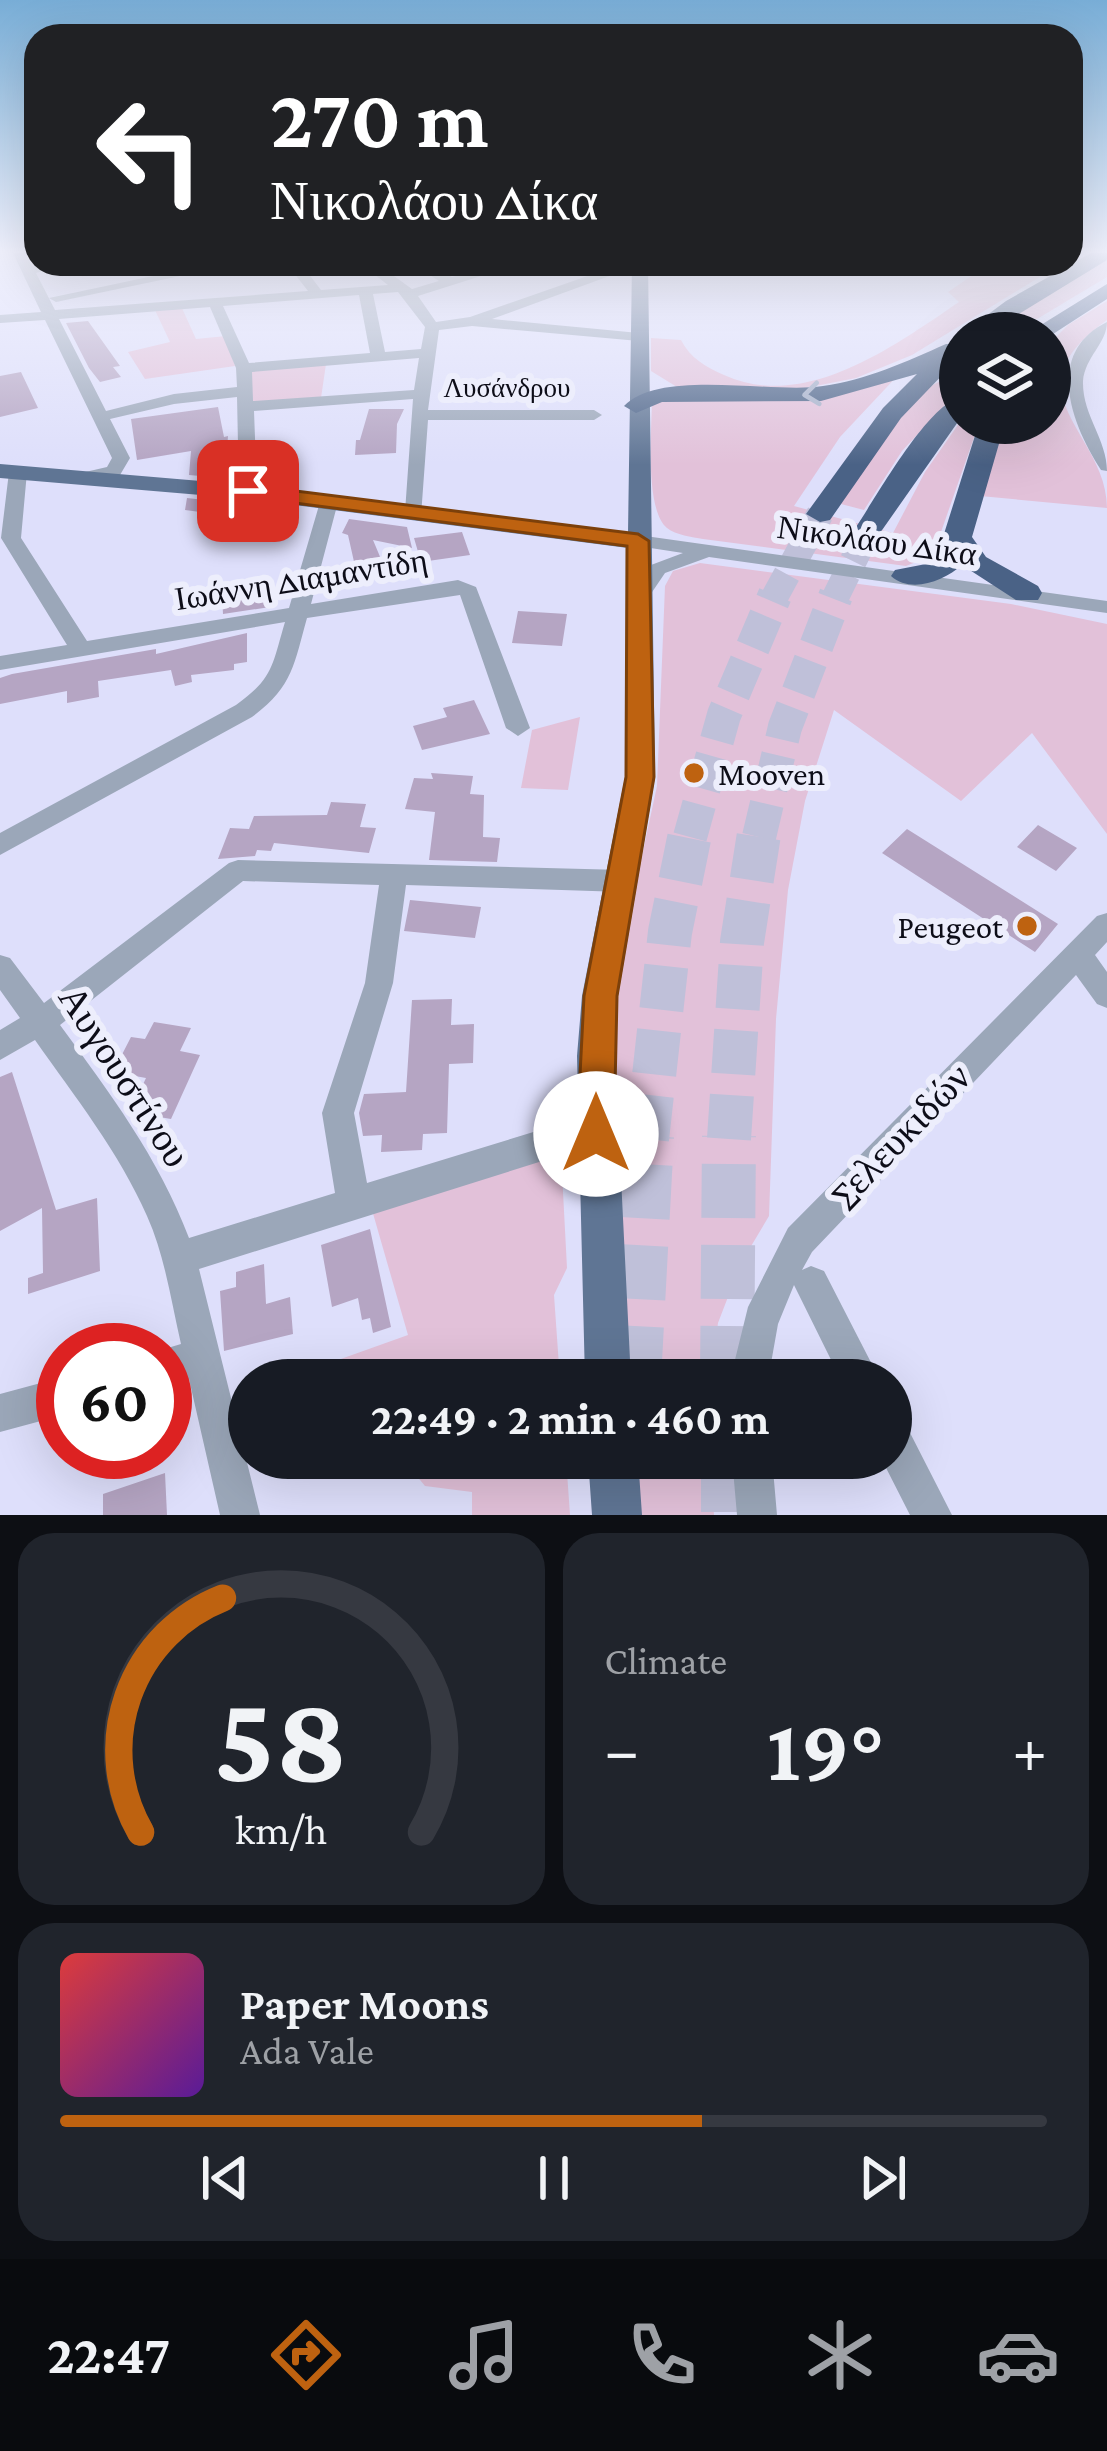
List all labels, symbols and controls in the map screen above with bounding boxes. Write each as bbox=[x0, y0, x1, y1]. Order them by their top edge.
icon: left bbox=[72, 72, 228, 228]
text: 270 m bbox=[270, 72, 489, 165]
text: Νικολάου Δίκα bbox=[270, 171, 598, 231]
map controls bbox=[939, 312, 1071, 444]
button: layers bbox=[939, 312, 1071, 444]
street label: Λυσάνδρου bbox=[444, 373, 570, 403]
one-way arrow bbox=[802, 380, 822, 406]
pin bbox=[197, 440, 299, 542]
icon: arrive bbox=[215, 458, 281, 524]
street label: Νικολάου Δίκα bbox=[775, 508, 979, 572]
street label: Ιωάννη Διαμαντίδη bbox=[172, 541, 430, 617]
place label: Mooven bbox=[718, 755, 825, 792]
marker: Mooven bbox=[681, 760, 707, 786]
place label: Peugeot bbox=[897, 908, 1004, 945]
marker: Peugeot bbox=[1014, 913, 1040, 939]
street label: Αυγουστίνου bbox=[50, 977, 199, 1175]
street label: Σελευκιδών bbox=[821, 1055, 979, 1215]
position arrow bbox=[533, 1071, 659, 1197]
speed limit sign: 60 bbox=[36, 1323, 192, 1479]
text: 22:49 · 2 min · 460 m bbox=[371, 1394, 769, 1444]
text: Climate bbox=[605, 1639, 727, 1682]
text: 58 bbox=[214, 1669, 348, 1808]
text: 19° bbox=[767, 1699, 885, 1799]
text: − bbox=[605, 1713, 639, 1786]
text: + bbox=[1012, 1713, 1047, 1786]
text: km/h bbox=[235, 1806, 327, 1853]
text: Paper Moons bbox=[240, 1979, 489, 2029]
text: Ada Vale bbox=[240, 2029, 374, 2072]
icon: previous bbox=[192, 2145, 258, 2211]
icon: pause bbox=[521, 2145, 587, 2211]
icon: next bbox=[850, 2145, 916, 2211]
icon: directions bbox=[264, 2313, 348, 2397]
icon: music bbox=[442, 2313, 526, 2397]
icon: phone bbox=[620, 2313, 704, 2397]
icon: climate bbox=[798, 2313, 882, 2397]
icon: car bbox=[976, 2313, 1060, 2397]
text: 22:47 bbox=[47, 2325, 170, 2385]

